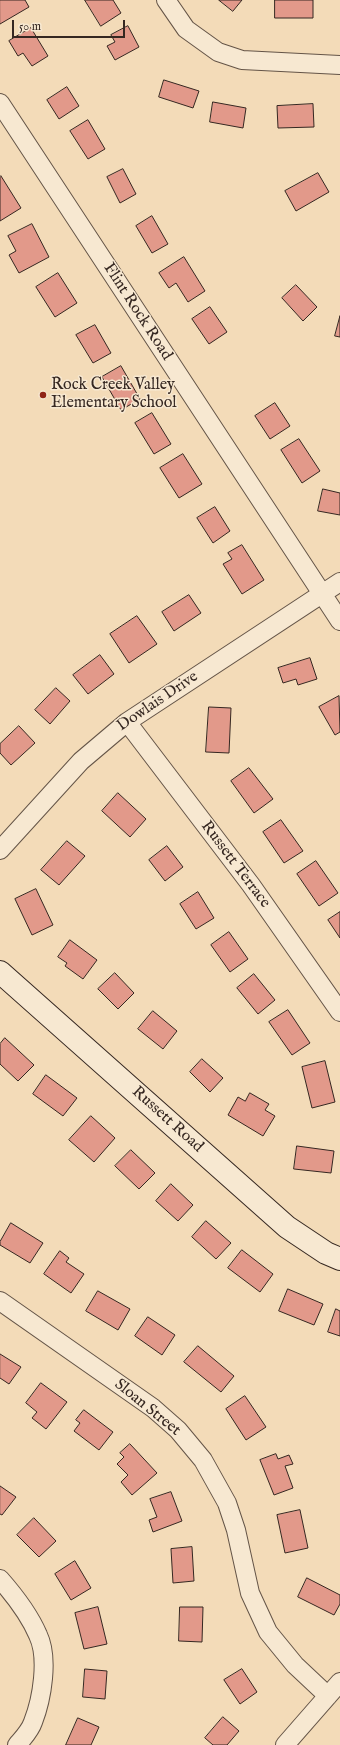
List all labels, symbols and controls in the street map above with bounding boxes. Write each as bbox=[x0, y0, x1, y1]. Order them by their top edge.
scale bar bbox=[14, 12, 127, 38]
text: 50 m bbox=[19, 19, 41, 34]
street label: Flint Rock Road bbox=[98, 260, 176, 364]
place label: Rock Creek Valley Elementary School bbox=[51, 376, 177, 414]
marker: Rock Creek Valley Elementary School bbox=[38, 390, 48, 400]
street label: Dowlais Drive bbox=[114, 668, 202, 736]
street label: Russett Terrace bbox=[196, 818, 274, 912]
street label: Russett Road bbox=[127, 1083, 207, 1157]
street label: Sloan Street bbox=[110, 1375, 184, 1441]

